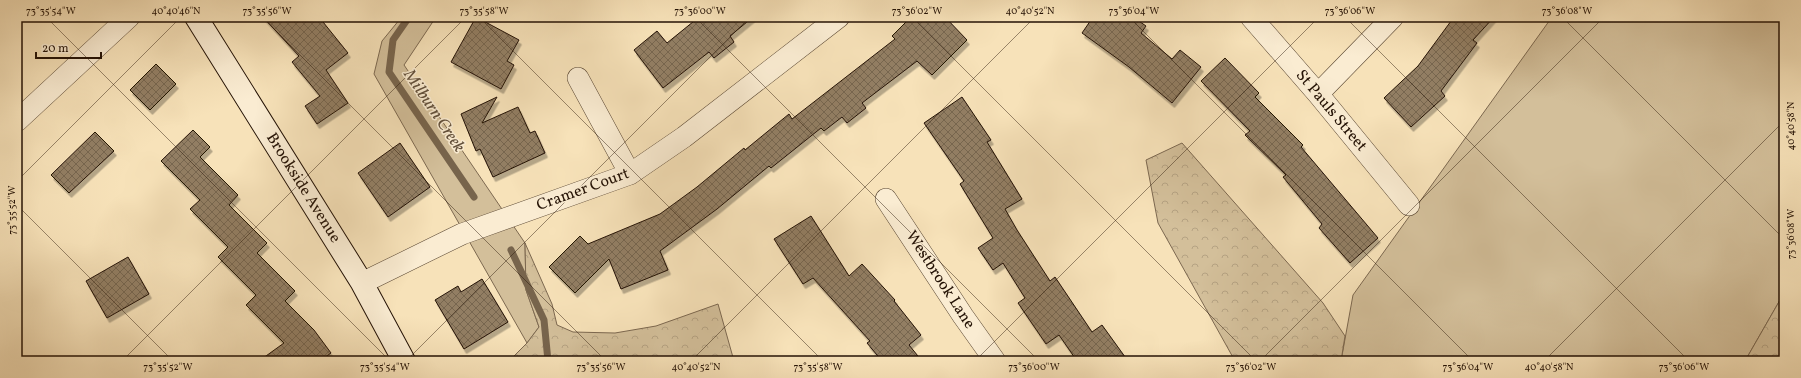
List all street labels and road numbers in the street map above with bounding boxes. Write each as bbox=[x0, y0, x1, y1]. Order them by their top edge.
street label: St Pauls Street bbox=[1290, 65, 1372, 157]
street label: Brookside Avenue bbox=[260, 129, 346, 247]
street label: Cramer Court bbox=[534, 163, 633, 217]
street label: Westbrook Lane bbox=[900, 227, 980, 333]

